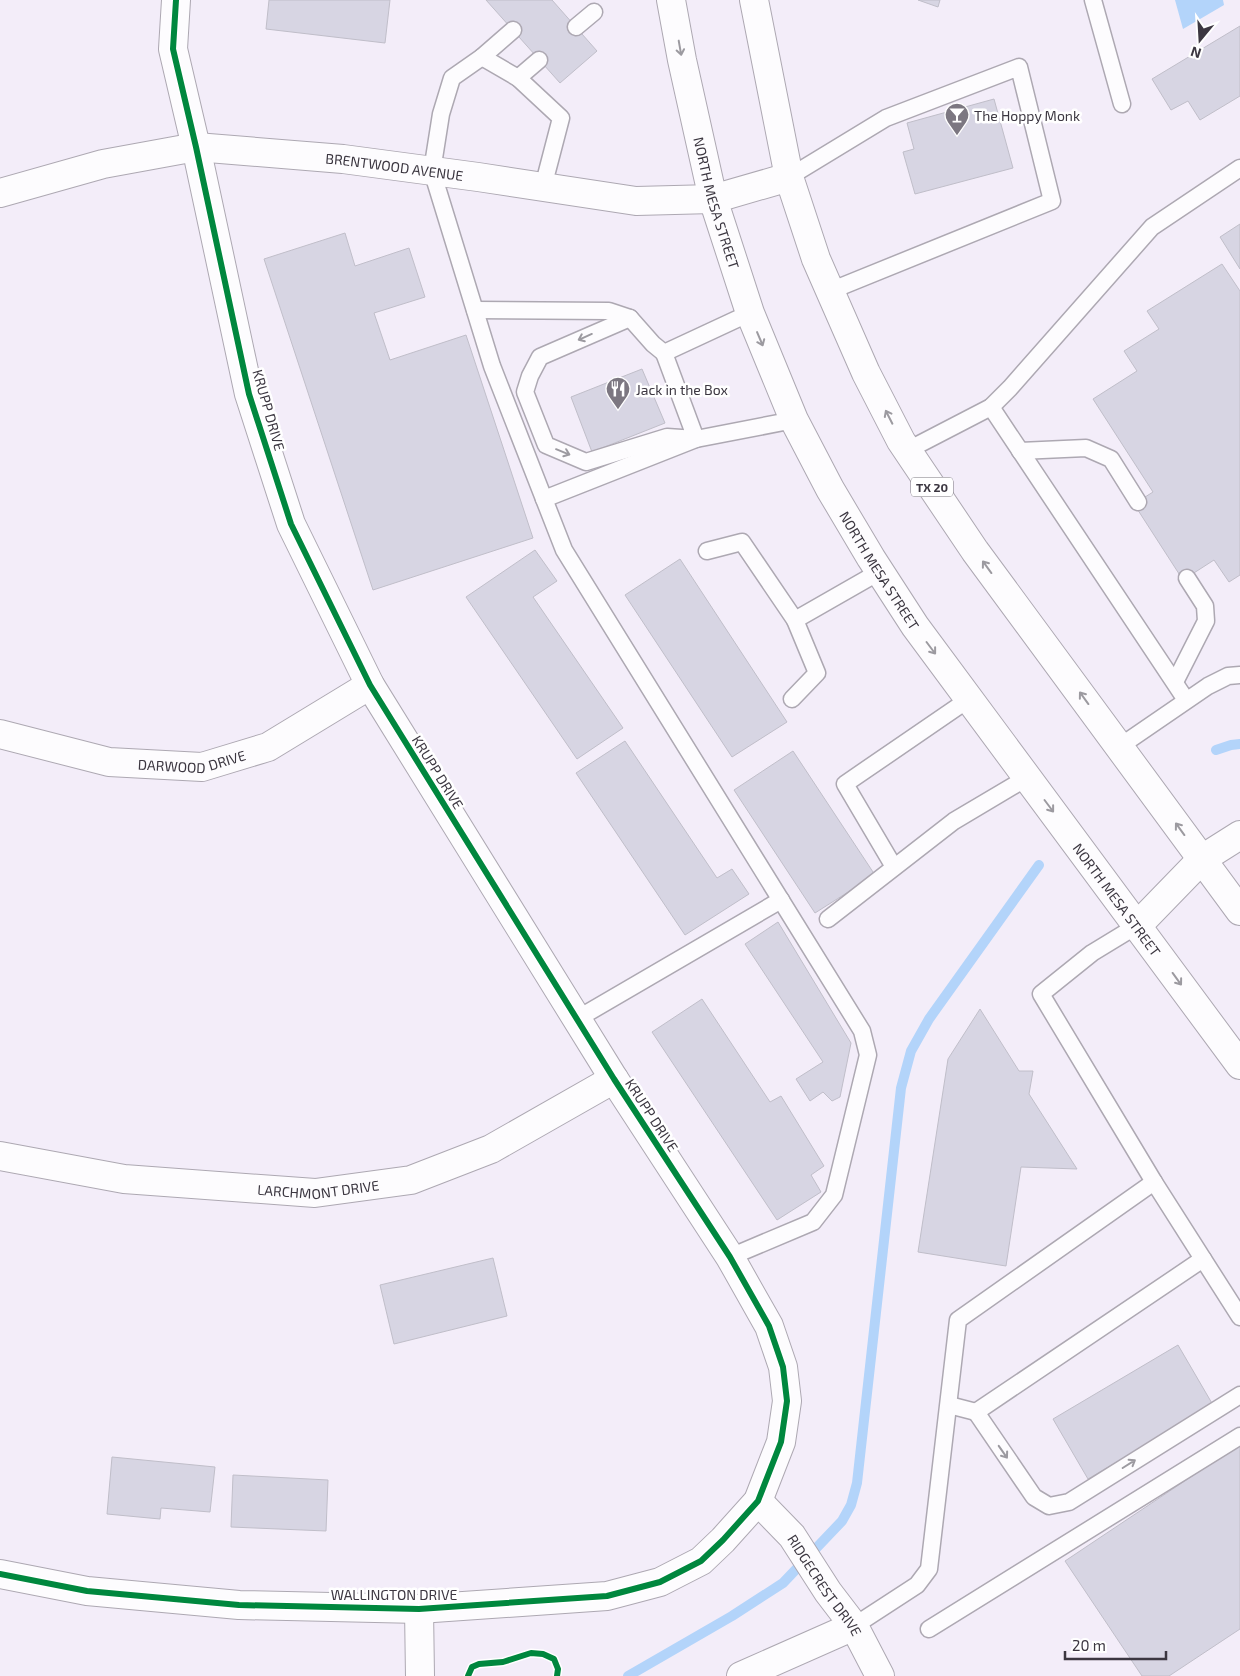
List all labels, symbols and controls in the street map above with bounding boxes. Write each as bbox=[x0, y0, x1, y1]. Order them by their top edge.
north arrow bbox=[1175, 15, 1225, 65]
one-way arrow bbox=[676, 40, 685, 56]
text: N bbox=[1188, 43, 1203, 62]
bar icon: The Hoppy Monk bbox=[944, 102, 970, 136]
place label: The Hoppy Monk bbox=[974, 107, 1080, 124]
street label: NORTH MESA STREET bbox=[691, 135, 744, 271]
street label: BRENTWOOD AVENUE bbox=[325, 149, 465, 183]
one-way arrow bbox=[756, 331, 766, 346]
one-way arrow bbox=[578, 333, 593, 343]
street label: KRUPP DRIVE bbox=[249, 367, 289, 453]
restaurant icon: Jack in the Box bbox=[605, 376, 631, 410]
place label: Jack in the Box bbox=[636, 381, 728, 398]
one-way arrow bbox=[884, 410, 893, 425]
one-way arrow bbox=[555, 448, 570, 457]
road number: TX 20 bbox=[911, 478, 953, 497]
street label: NORTH MESA STREET bbox=[837, 508, 923, 632]
one-way arrow bbox=[982, 561, 993, 574]
one-way arrow bbox=[926, 641, 937, 654]
one-way arrow bbox=[1079, 691, 1089, 705]
street label: KRUPP DRIVE bbox=[409, 732, 467, 812]
street label: DARWOOD DRIVE bbox=[137, 746, 248, 776]
one-way arrow bbox=[1044, 799, 1054, 813]
one-way arrow bbox=[1175, 822, 1185, 836]
street label: NORTH MESA STREET bbox=[1070, 839, 1165, 959]
one-way arrow bbox=[1172, 972, 1182, 986]
street label: KRUPP DRIVE bbox=[622, 1075, 682, 1155]
street label: LARCHMONT DRIVE bbox=[257, 1176, 380, 1202]
one-way arrow bbox=[998, 1445, 1008, 1459]
one-way arrow bbox=[1121, 1459, 1135, 1469]
street label: RIDGECREST DRIVE bbox=[785, 1531, 866, 1639]
street label: WALLINGTON DRIVE bbox=[331, 1586, 457, 1603]
scale bar bbox=[1065, 1628, 1166, 1660]
text: 20 m bbox=[1072, 1636, 1106, 1654]

